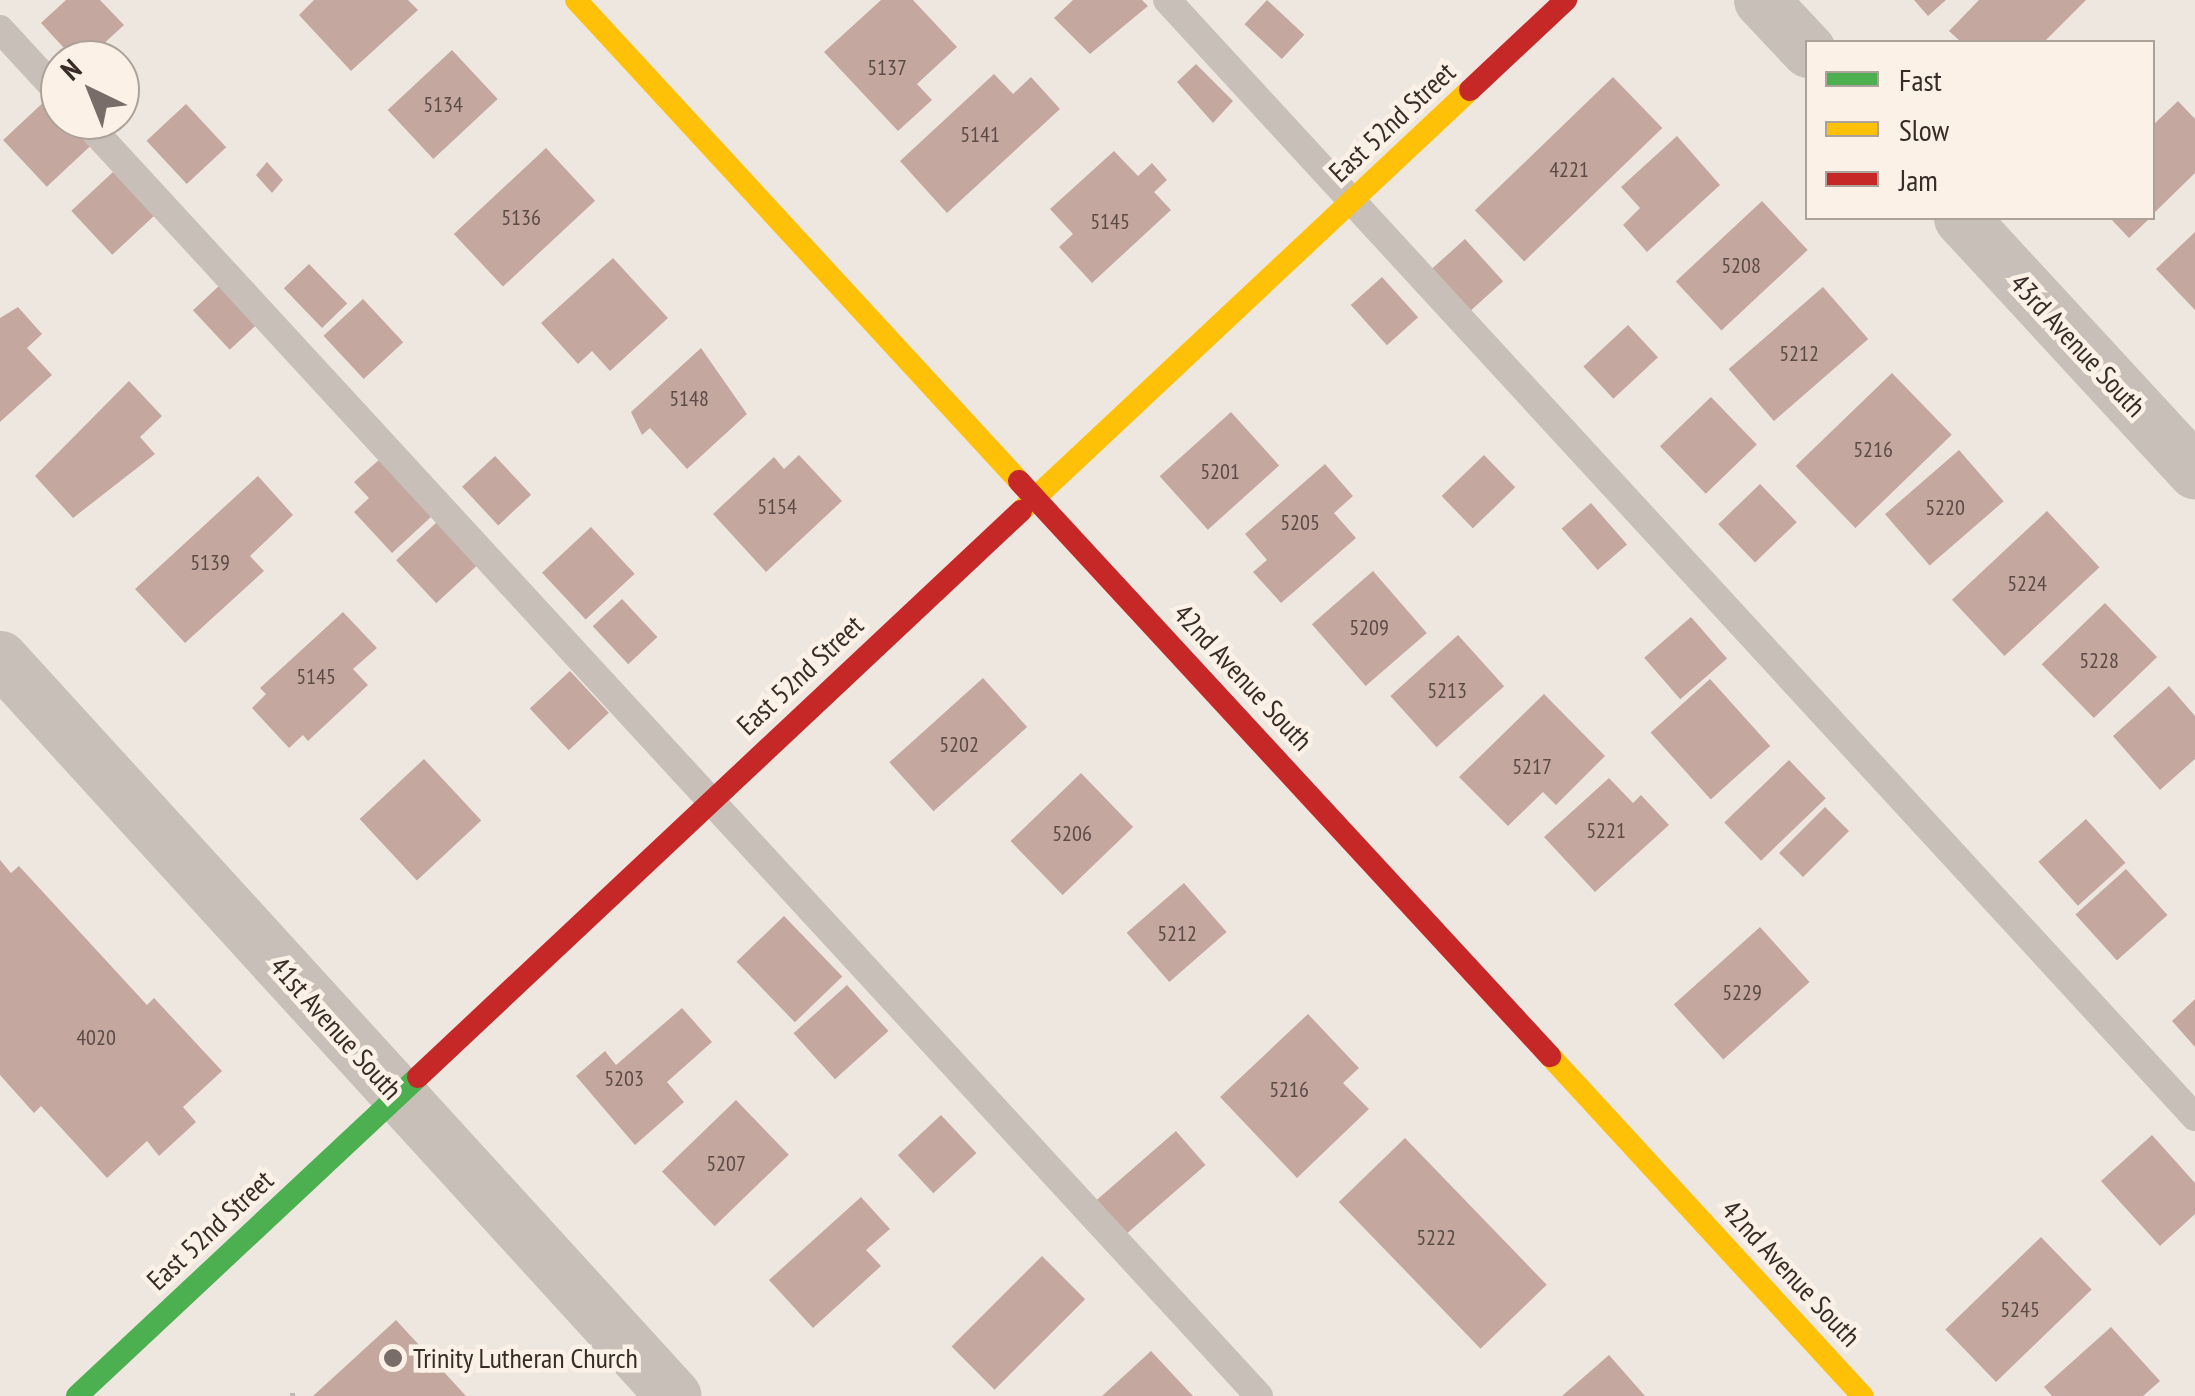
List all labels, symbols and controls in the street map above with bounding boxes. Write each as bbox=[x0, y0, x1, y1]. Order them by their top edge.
north arrow bbox=[40, 40, 140, 140]
legend bbox=[1805, 40, 2155, 220]
text: N bbox=[52, 50, 89, 88]
house number: 5137 bbox=[867, 55, 907, 81]
street label: East 52nd Street bbox=[1322, 55, 1462, 189]
text: Fast bbox=[1899, 60, 1942, 99]
house number: 5134 bbox=[423, 92, 463, 118]
text: Slow bbox=[1899, 110, 1949, 149]
house number: 5141 bbox=[960, 122, 1000, 148]
house number: 4221 bbox=[1549, 157, 1589, 183]
text: Jam bbox=[1899, 160, 1938, 199]
house number: 5136 bbox=[501, 205, 541, 231]
house number: 5145 bbox=[1090, 209, 1130, 235]
house number: 5208 bbox=[1721, 253, 1761, 279]
street label: 43rd Avenue South bbox=[2003, 266, 2153, 424]
house number: 5212 bbox=[1779, 341, 1819, 367]
house number: 5148 bbox=[669, 386, 709, 412]
house number: 5216 bbox=[1853, 437, 1893, 463]
house number: 5201 bbox=[1200, 459, 1240, 485]
house number: 5154 bbox=[757, 494, 797, 520]
house number: 5220 bbox=[1925, 495, 1965, 521]
house number: 5205 bbox=[1280, 510, 1320, 536]
house number: 5139 bbox=[190, 550, 230, 576]
house number: 5224 bbox=[2007, 571, 2047, 597]
street label: 42nd Avenue South bbox=[1166, 597, 1320, 757]
street label: East 52nd Street bbox=[730, 608, 870, 742]
house number: 5209 bbox=[1349, 615, 1389, 641]
house number: 5228 bbox=[2079, 648, 2119, 674]
house number: 5145 bbox=[296, 664, 336, 690]
house number: 5213 bbox=[1427, 678, 1467, 704]
house number: 5202 bbox=[939, 732, 979, 758]
house number: 5217 bbox=[1512, 754, 1552, 780]
house number: 5221 bbox=[1586, 818, 1626, 844]
house number: 5206 bbox=[1052, 821, 1092, 847]
house number: 5212 bbox=[1157, 921, 1197, 947]
street label: 41st Avenue South bbox=[263, 949, 409, 1107]
house number: 5229 bbox=[1722, 980, 1762, 1006]
house number: 4020 bbox=[76, 1025, 116, 1051]
house number: 5203 bbox=[604, 1066, 644, 1092]
house number: 5216 bbox=[1269, 1077, 1309, 1103]
house number: 5207 bbox=[706, 1151, 746, 1177]
street label: East 52nd Street bbox=[140, 1163, 280, 1297]
street label: 42nd Avenue South bbox=[1714, 1193, 1868, 1353]
house number: 5222 bbox=[1416, 1225, 1456, 1251]
house number: 5245 bbox=[2000, 1297, 2040, 1323]
place label: Trinity Lutheran Church bbox=[413, 1341, 639, 1375]
marker: Trinity Lutheran Church bbox=[382, 1347, 404, 1369]

